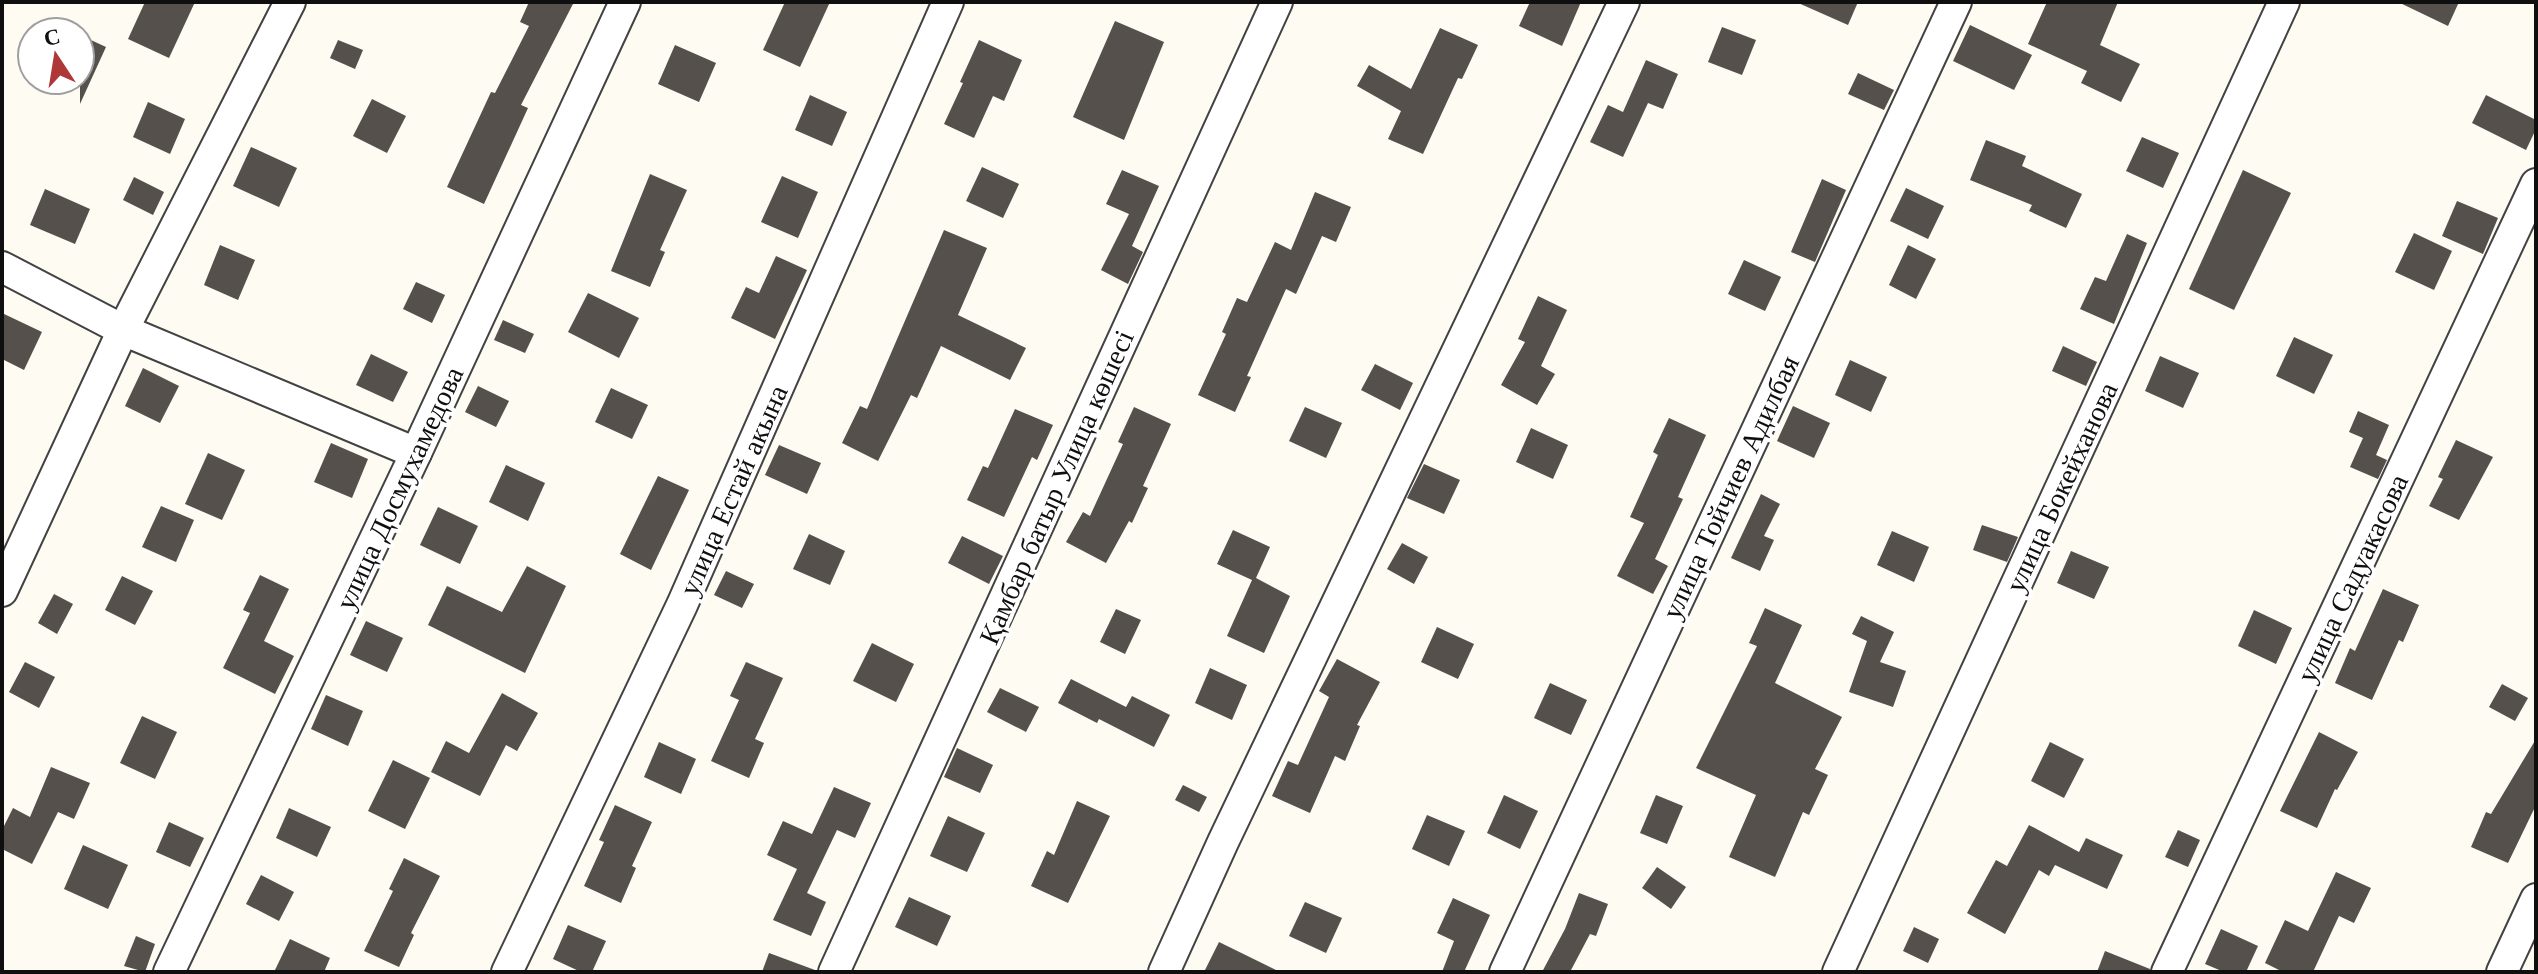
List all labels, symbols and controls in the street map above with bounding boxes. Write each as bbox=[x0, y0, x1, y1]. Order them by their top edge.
north arrow bbox=[16, 16, 96, 96]
text: С bbox=[41, 22, 63, 52]
street label: Қамбар батыр Улица көшесі bbox=[971, 325, 1142, 650]
street label: улица Тойчиев Адилбая bbox=[1654, 350, 1807, 625]
street label: улица Досмухамедова bbox=[328, 360, 471, 615]
street label: улица Бокейханова bbox=[1997, 376, 2126, 598]
street label: улица Естай акына bbox=[671, 379, 796, 601]
street label: улица Садуакасова bbox=[2289, 468, 2416, 688]

